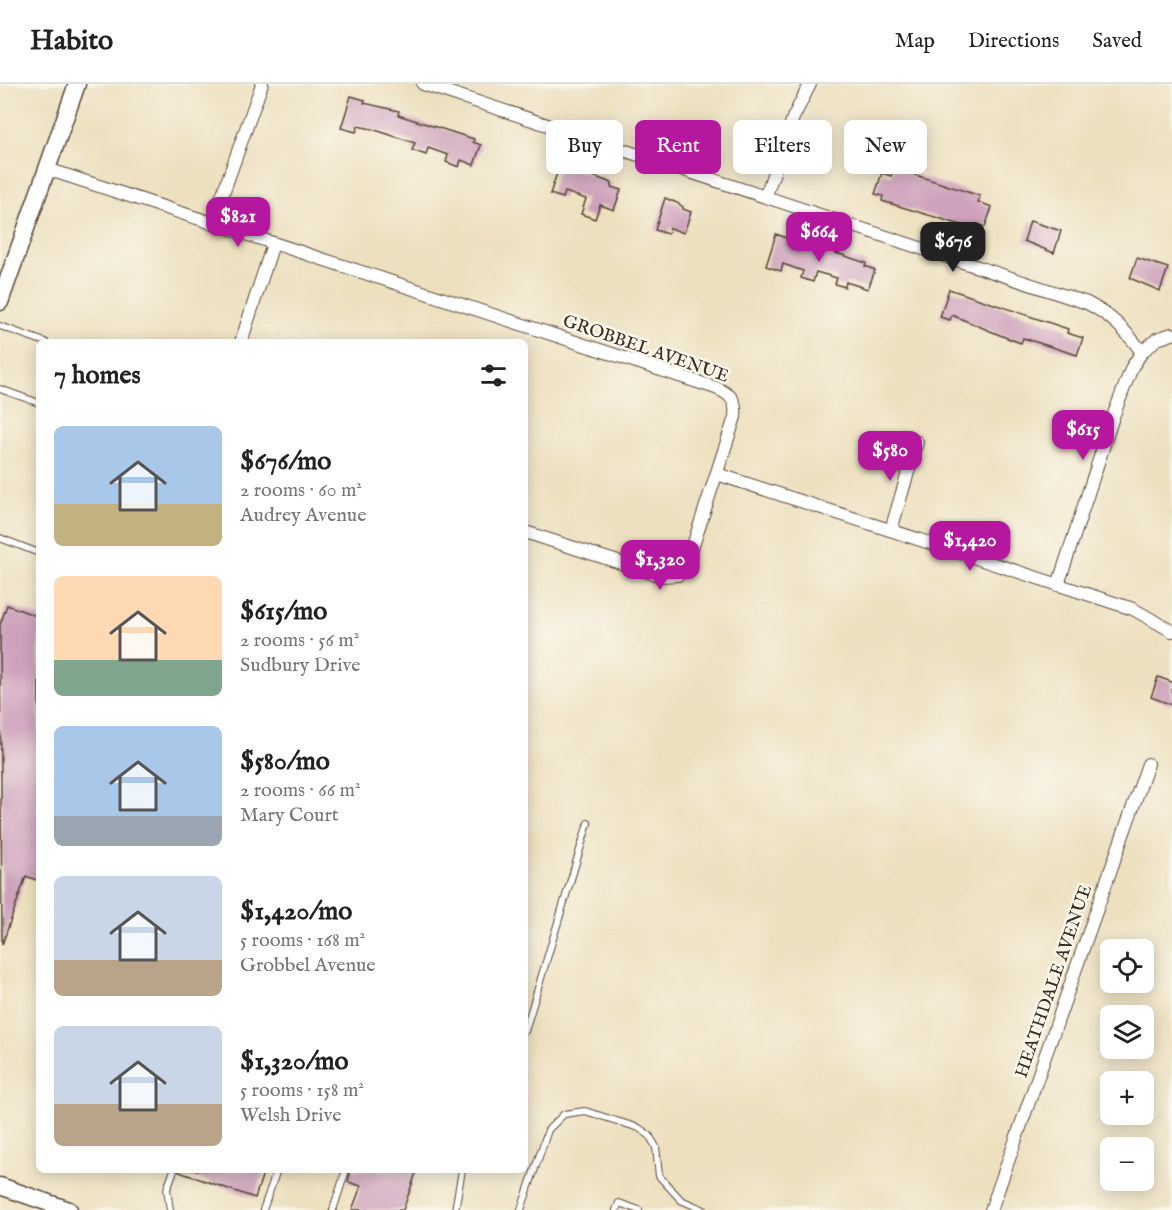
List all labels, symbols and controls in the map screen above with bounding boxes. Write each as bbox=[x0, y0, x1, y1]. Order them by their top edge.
text: Habito bbox=[30, 24, 113, 59]
text: Map bbox=[895, 28, 935, 55]
text: Directions bbox=[968, 28, 1059, 55]
text: Saved bbox=[1092, 28, 1142, 55]
chip: Buy bbox=[546, 120, 623, 174]
chip: Rent bbox=[635, 120, 721, 174]
chip: Filters bbox=[733, 120, 832, 174]
chip: New bbox=[844, 120, 927, 174]
pin: $821 bbox=[202, 197, 274, 248]
text: $821 bbox=[220, 204, 256, 229]
pin: $664 bbox=[783, 212, 855, 263]
text: $664 bbox=[800, 219, 838, 244]
pin: $676 bbox=[917, 222, 989, 273]
text: $676 bbox=[934, 229, 972, 254]
street label: GROBBEL AVENUE bbox=[560, 310, 732, 389]
text: 7 homes bbox=[54, 359, 141, 392]
icon: filters bbox=[477, 359, 510, 392]
pin: $615 bbox=[1047, 410, 1119, 461]
text: $615 bbox=[1066, 417, 1100, 442]
pin: $580 bbox=[854, 431, 926, 482]
text: $580 bbox=[872, 438, 908, 463]
text: $676/mo bbox=[240, 445, 331, 478]
icon: home bbox=[102, 450, 174, 522]
text: 2 rooms · 60 m² bbox=[240, 478, 362, 503]
text: Audrey Avenue bbox=[240, 503, 366, 528]
pin: $1,420 bbox=[921, 521, 1019, 572]
text: $1,420 bbox=[943, 528, 997, 553]
pin: $1,320 bbox=[611, 540, 709, 591]
text: $1,320 bbox=[635, 547, 685, 572]
text: $615/mo bbox=[240, 595, 327, 628]
icon: home bbox=[102, 600, 174, 672]
text: 2 rooms · 56 m² bbox=[240, 628, 359, 653]
text: Sudbury Drive bbox=[240, 653, 360, 678]
text: $580/mo bbox=[240, 745, 330, 778]
icon: home bbox=[102, 750, 174, 822]
text: 2 rooms · 66 m² bbox=[240, 778, 361, 803]
text: Mary Court bbox=[240, 803, 339, 828]
street label: HEATHDALE AVENUE bbox=[1011, 882, 1098, 1081]
text: $1,420/mo bbox=[240, 895, 352, 928]
icon: home bbox=[102, 900, 174, 972]
text: 5 rooms · 168 m² bbox=[240, 928, 365, 953]
map controls bbox=[1100, 939, 1154, 1191]
button: locate bbox=[1100, 939, 1154, 993]
text: Grobbel Avenue bbox=[240, 953, 376, 978]
button: layers bbox=[1100, 1005, 1154, 1059]
text: $1,320/mo bbox=[240, 1045, 349, 1078]
icon: home bbox=[102, 1050, 174, 1122]
button: + bbox=[1100, 1071, 1154, 1125]
text: 5 rooms · 158 m² bbox=[240, 1078, 364, 1103]
text: Welsh Drive bbox=[240, 1103, 341, 1128]
button: − bbox=[1100, 1137, 1154, 1191]

